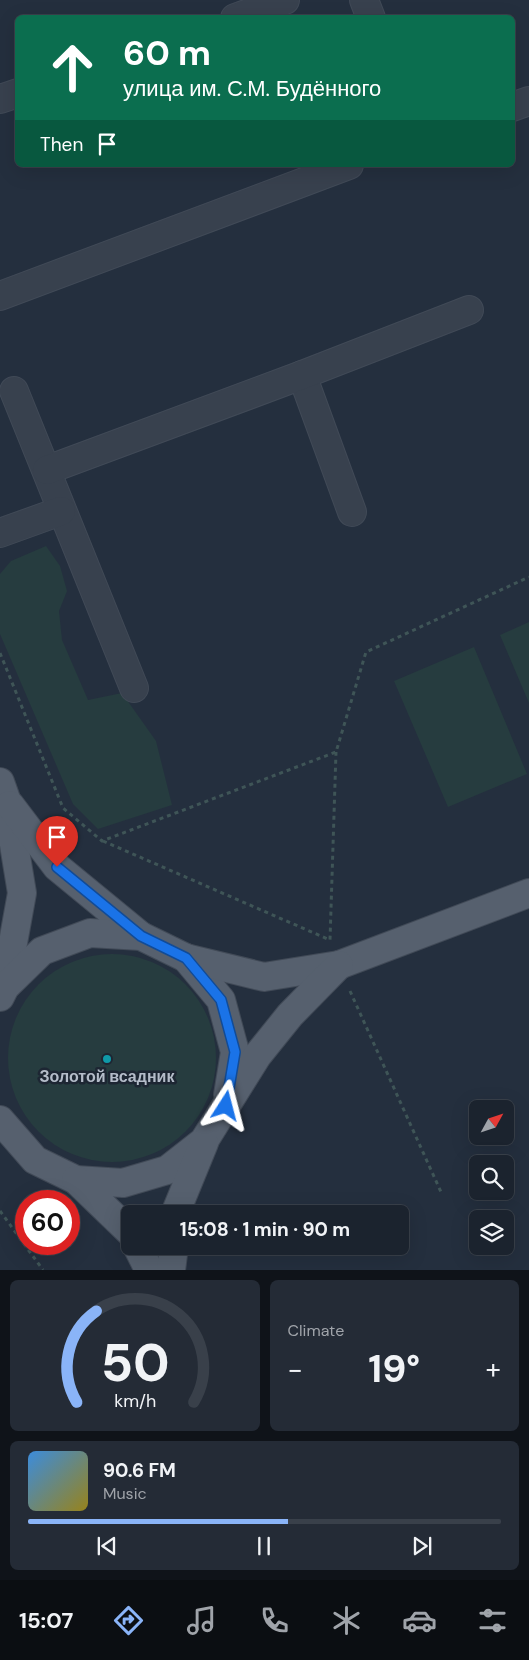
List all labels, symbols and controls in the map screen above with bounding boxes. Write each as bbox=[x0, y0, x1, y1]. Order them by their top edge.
text: 60 m bbox=[123, 30, 211, 76]
icon: ahead bbox=[40, 35, 105, 100]
text: улица им. С.М. Будённого bbox=[123, 74, 381, 103]
icon: arrive bbox=[93, 130, 121, 158]
text: Then bbox=[40, 132, 83, 157]
pin bbox=[36, 816, 78, 867]
icon: arrive bbox=[43, 823, 71, 851]
marker: Золотой всадник bbox=[101, 1053, 113, 1065]
place label: Золотой всадник bbox=[40, 1066, 175, 1087]
position arrow bbox=[199, 1079, 251, 1131]
north arrow bbox=[469, 1100, 514, 1145]
map controls bbox=[469, 1100, 514, 1255]
button: search bbox=[469, 1155, 514, 1200]
speed limit sign: 60 bbox=[15, 1190, 80, 1255]
button: layers bbox=[469, 1210, 514, 1255]
text: 15:08 · 1 min · 90 m bbox=[180, 1217, 350, 1242]
text: Climate bbox=[288, 1320, 344, 1341]
text: 50 bbox=[100, 1329, 169, 1397]
text: 19° bbox=[368, 1344, 420, 1394]
text: − bbox=[288, 1351, 303, 1388]
text: + bbox=[486, 1351, 501, 1388]
text: km/h bbox=[114, 1389, 156, 1413]
text: 90.6 FM bbox=[103, 1458, 176, 1483]
text: Music bbox=[103, 1483, 147, 1504]
icon: previous bbox=[93, 1532, 121, 1560]
icon: pause bbox=[250, 1532, 278, 1560]
icon: next bbox=[408, 1532, 436, 1560]
icon: directions bbox=[111, 1603, 146, 1638]
icon: music bbox=[184, 1603, 219, 1638]
icon: phone bbox=[257, 1603, 292, 1638]
icon: climate bbox=[329, 1603, 364, 1638]
icon: car bbox=[402, 1603, 437, 1638]
icon: filters bbox=[475, 1603, 510, 1638]
text: 15:07 bbox=[19, 1606, 73, 1635]

